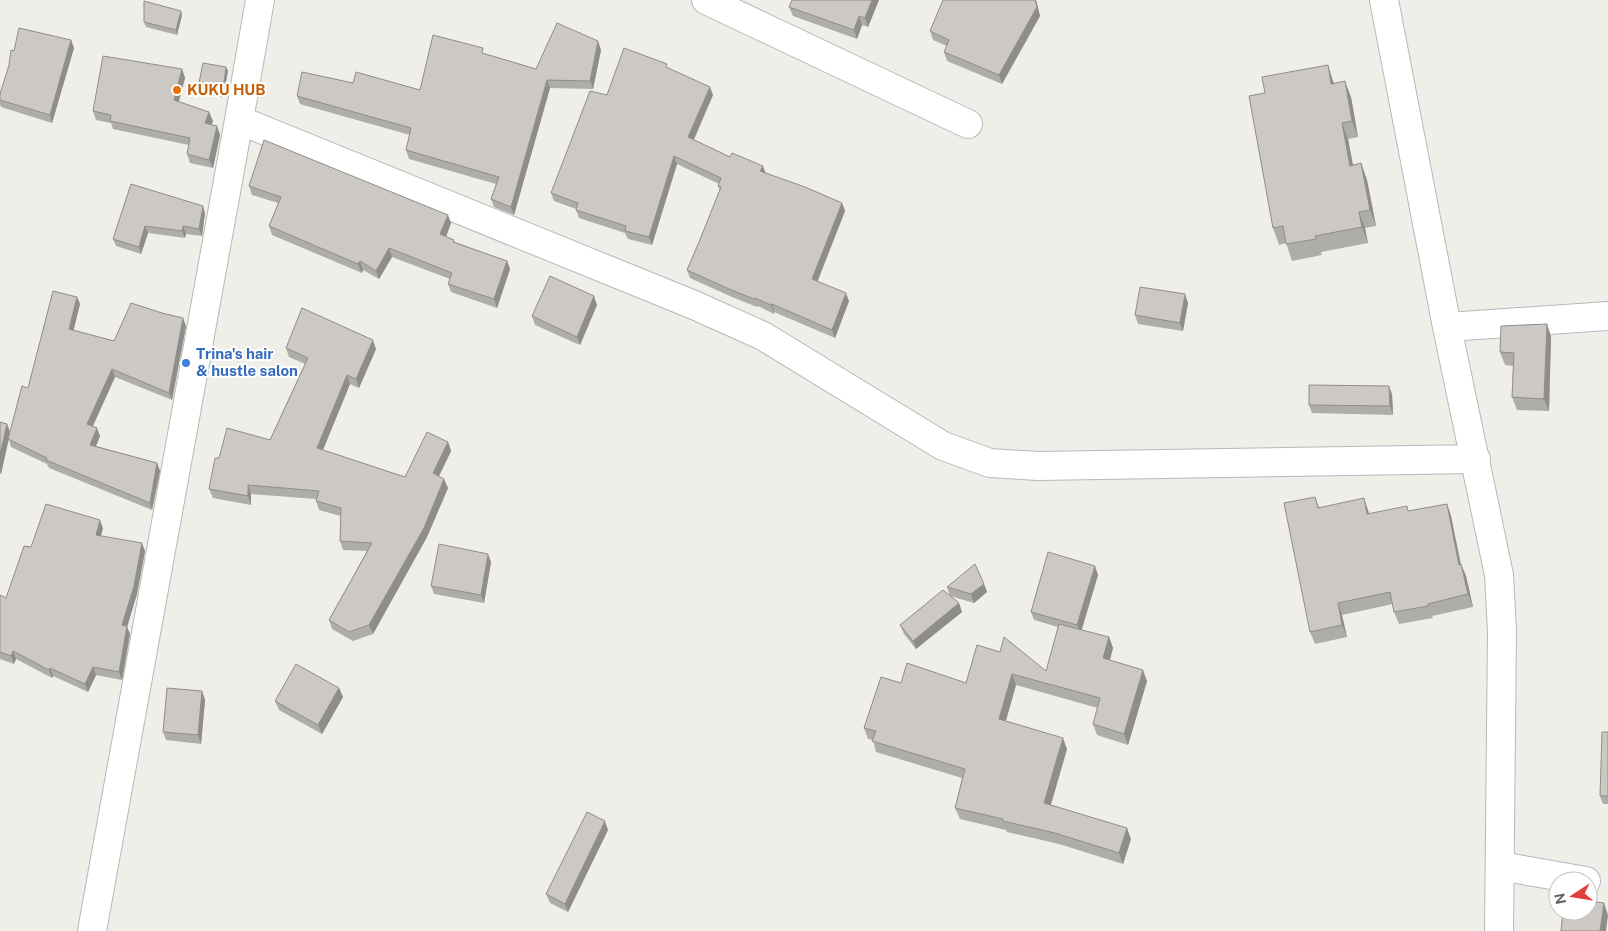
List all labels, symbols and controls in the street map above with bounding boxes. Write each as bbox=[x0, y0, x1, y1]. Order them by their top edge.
place label: KUKU HUB bbox=[187, 81, 265, 98]
marker: KUKU HUB bbox=[171, 84, 183, 96]
place label: Trina's hair & hustle salon bbox=[196, 345, 298, 379]
marker: Trina's hair & hustle salon bbox=[180, 357, 192, 369]
north arrow bbox=[1548, 871, 1598, 921]
text: N bbox=[1551, 892, 1569, 906]

